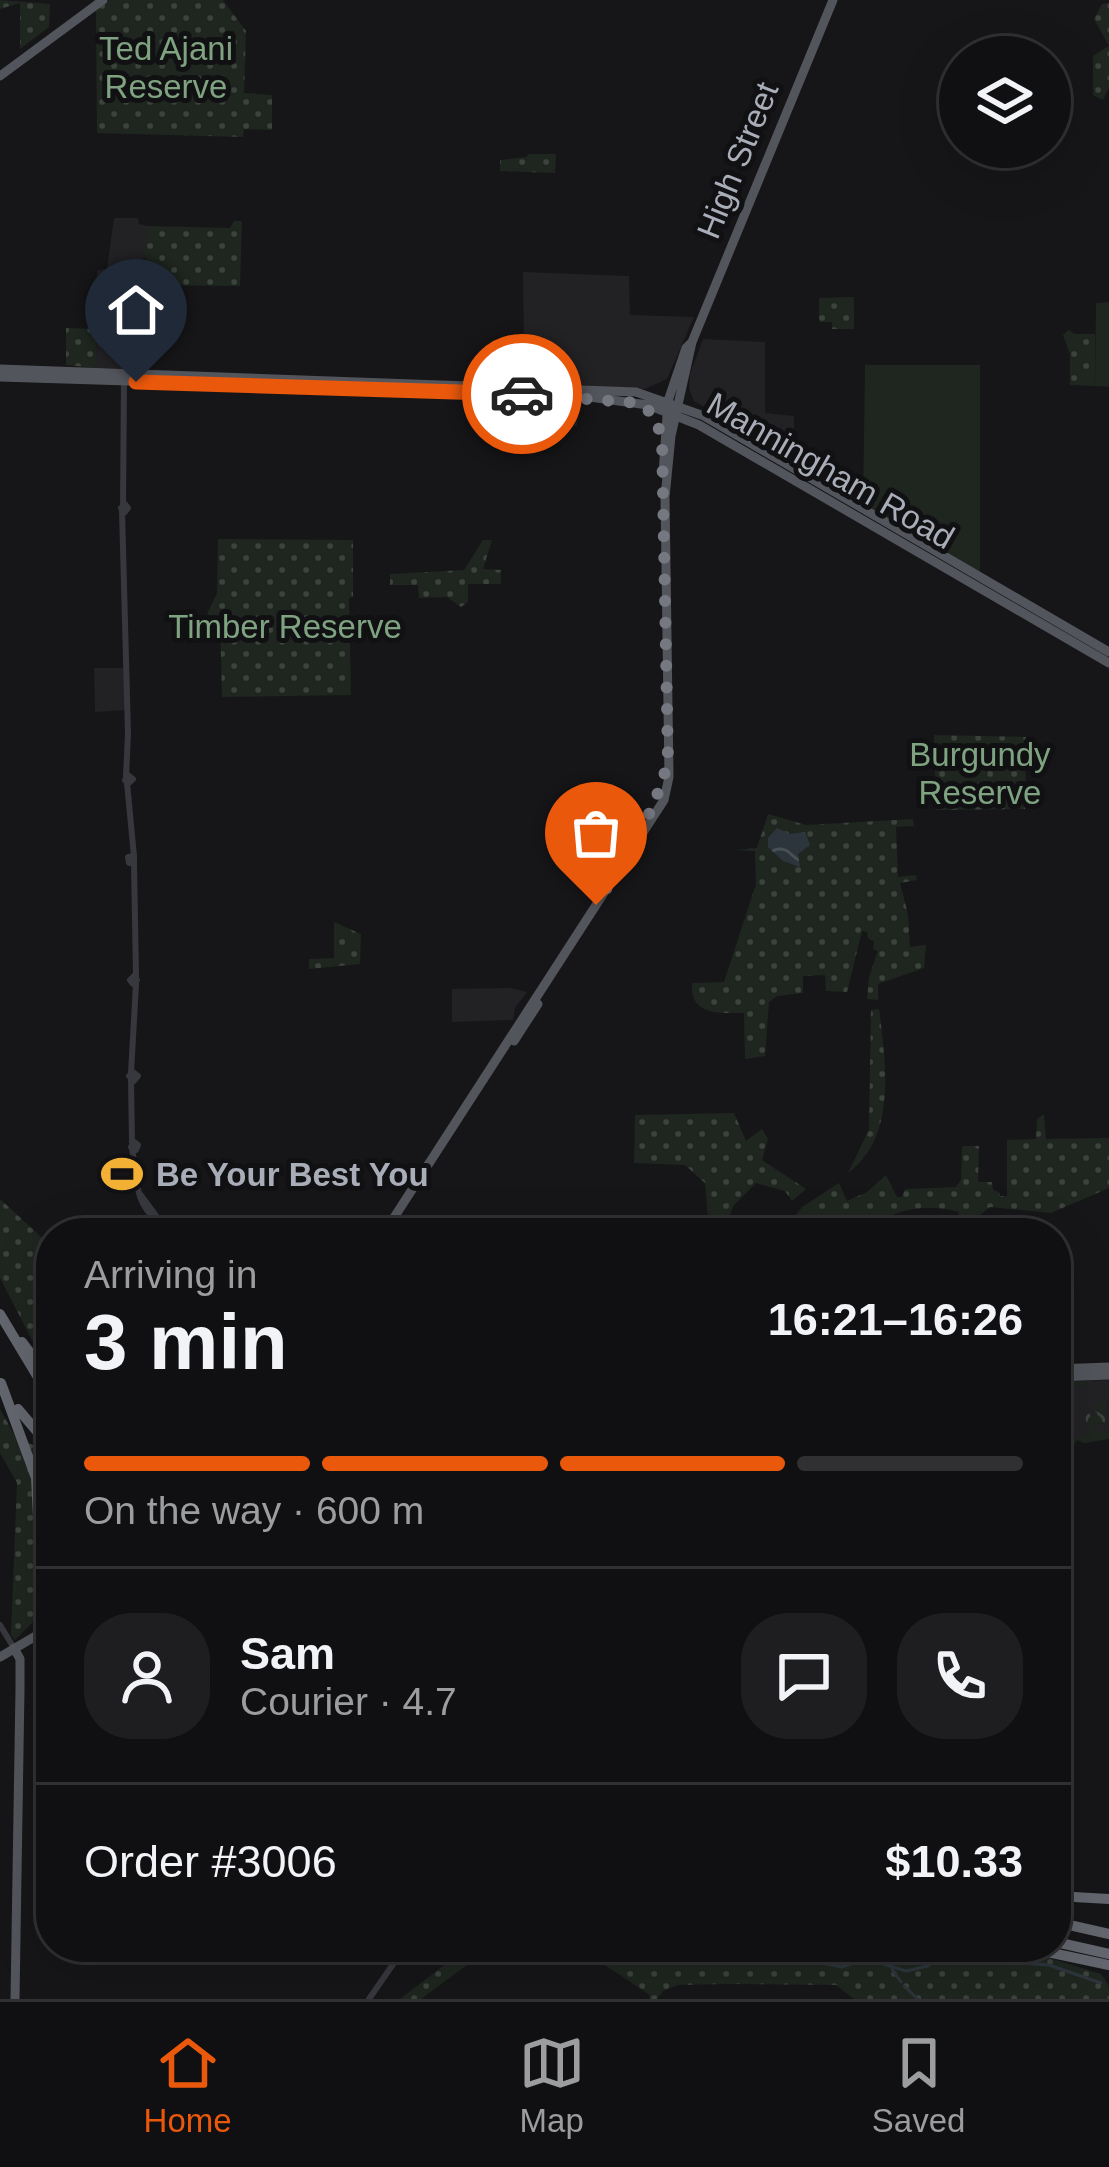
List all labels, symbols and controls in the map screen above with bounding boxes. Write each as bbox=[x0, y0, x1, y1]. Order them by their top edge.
park label: Ted Ajani Reserve bbox=[99, 30, 233, 105]
map controls bbox=[939, 36, 1071, 168]
button: layers bbox=[939, 36, 1071, 168]
street label: High Street bbox=[689, 77, 786, 244]
pin bbox=[85, 259, 187, 382]
icon: home bbox=[103, 277, 169, 343]
courier bbox=[462, 334, 582, 454]
icon: car bbox=[489, 361, 555, 427]
street label: Manningham Road bbox=[701, 385, 961, 556]
park label: Timber Reserve bbox=[168, 608, 402, 645]
park label: Burgundy Reserve bbox=[909, 736, 1051, 811]
pin bbox=[545, 782, 647, 905]
icon: bag bbox=[563, 800, 629, 866]
sports icon: Be Your Best You bbox=[99, 1151, 145, 1197]
place label: Be Your Best You bbox=[156, 1156, 429, 1193]
text: Arriving in bbox=[84, 1253, 257, 1296]
text: 16:21–16:26 bbox=[768, 1294, 1023, 1345]
text: 3 min bbox=[84, 1298, 288, 1386]
text: On the way · 600 m bbox=[84, 1489, 424, 1532]
button: person bbox=[84, 1613, 210, 1739]
button: chat bbox=[741, 1613, 867, 1739]
button: phone bbox=[897, 1613, 1023, 1739]
text: Sam bbox=[240, 1628, 335, 1679]
text: Courier · 4.7 bbox=[240, 1680, 457, 1723]
text: Order #3006 bbox=[84, 1836, 337, 1887]
text: $10.33 bbox=[885, 1836, 1023, 1887]
tab: Home bbox=[144, 2030, 232, 2140]
tab: Map bbox=[519, 2030, 585, 2140]
tab: Saved bbox=[872, 2030, 965, 2140]

